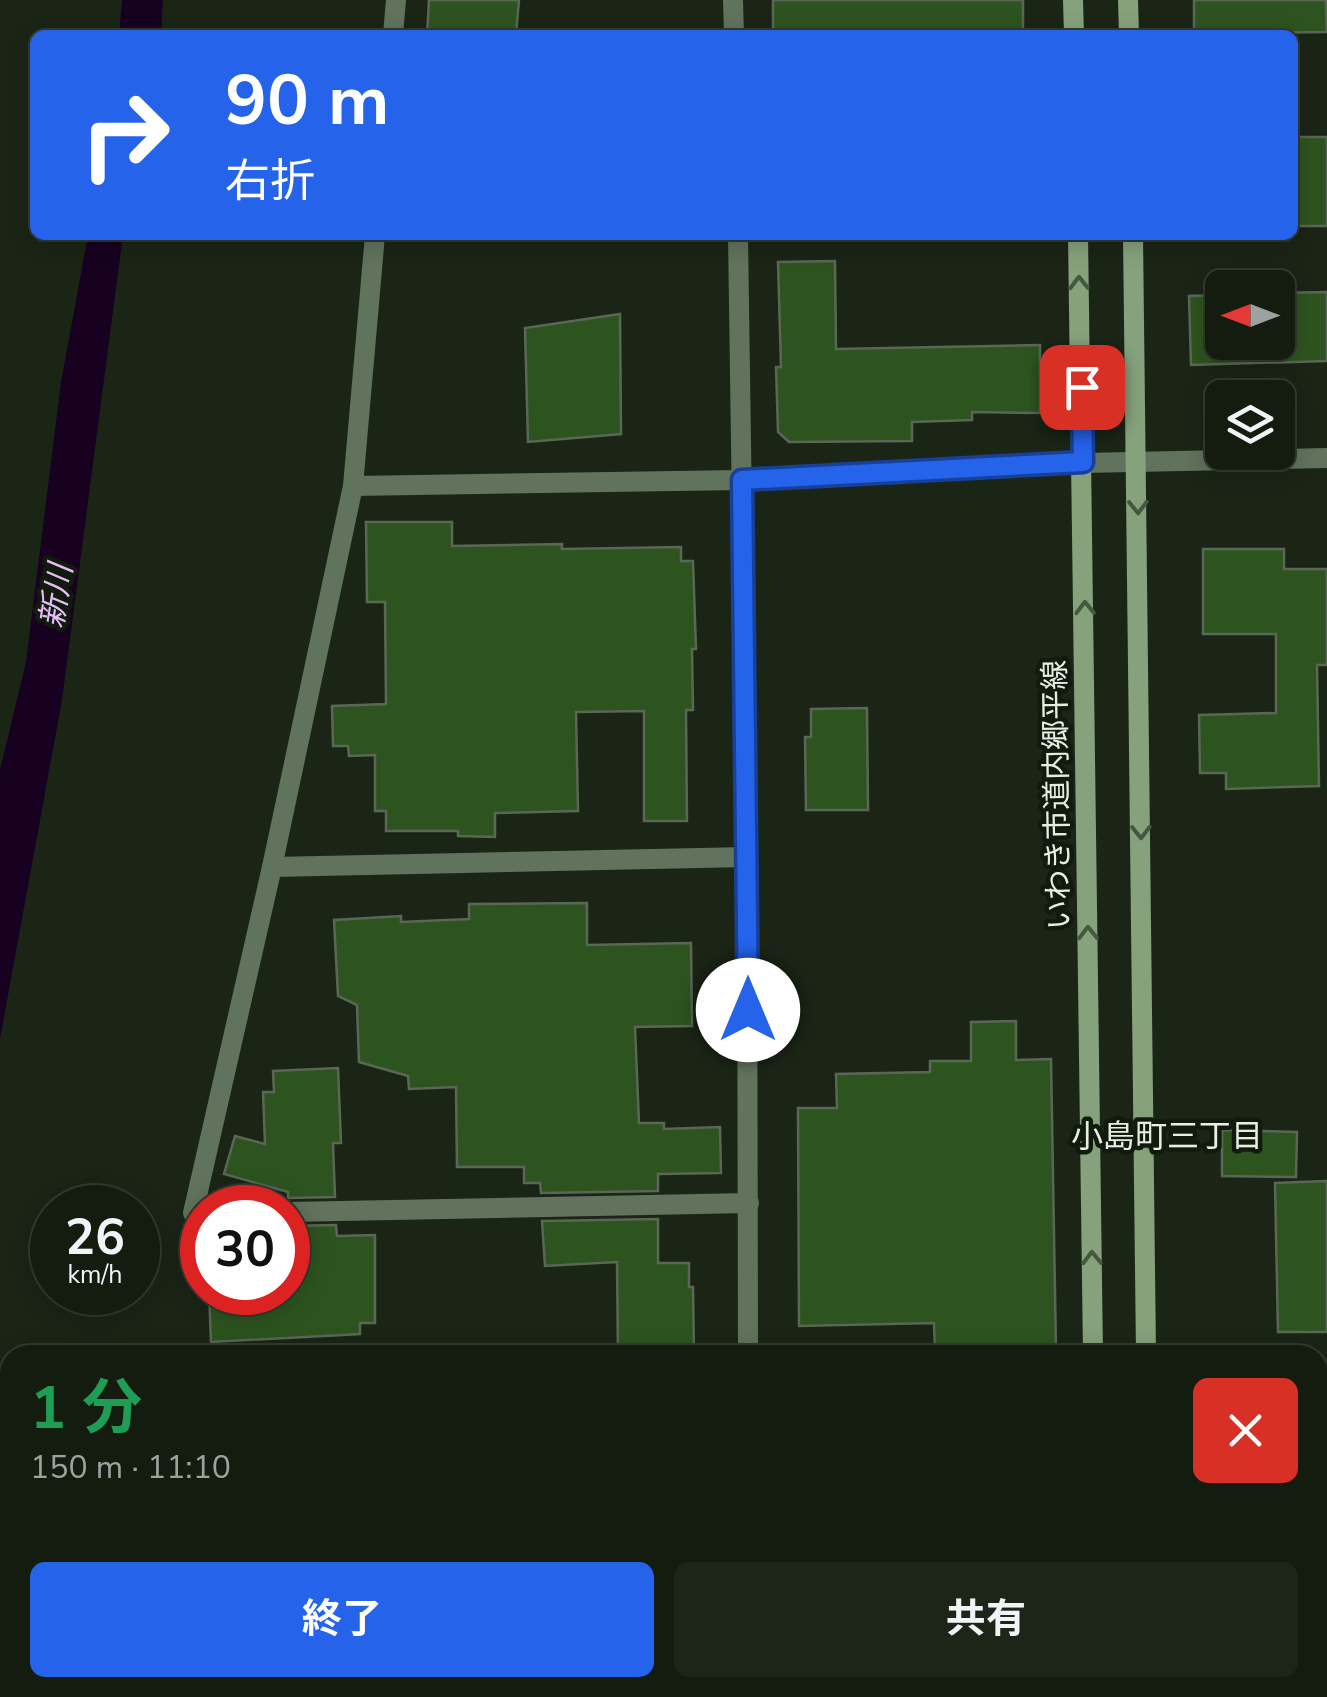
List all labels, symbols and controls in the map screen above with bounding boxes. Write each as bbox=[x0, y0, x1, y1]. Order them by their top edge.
text: 90 m bbox=[225, 53, 389, 149]
icon: right bbox=[60, 70, 190, 200]
text: 右折 bbox=[225, 151, 315, 212]
north arrow bbox=[1205, 270, 1295, 360]
map controls bbox=[1205, 270, 1295, 470]
one-way arrow bbox=[1069, 274, 1090, 290]
pin bbox=[1040, 345, 1125, 430]
icon: arrive bbox=[1055, 360, 1110, 415]
button: layers bbox=[1205, 380, 1295, 470]
one-way arrow bbox=[1127, 500, 1149, 516]
water label: 新川 bbox=[30, 558, 83, 631]
one-way arrow bbox=[1074, 599, 1096, 614]
street label: いわき市道内郷平線 bbox=[1035, 660, 1080, 930]
one-way arrow bbox=[1130, 826, 1152, 841]
one-way arrow bbox=[1077, 924, 1099, 940]
position arrow bbox=[696, 958, 800, 1062]
district label: 小島町三丁目 bbox=[1071, 1115, 1263, 1158]
speed limit sign: 30 bbox=[180, 1185, 310, 1315]
text: 26 bbox=[65, 1203, 125, 1272]
one-way arrow bbox=[1081, 1249, 1103, 1264]
text: km/h bbox=[67, 1258, 123, 1292]
text: 1 分 bbox=[30, 1367, 142, 1449]
button: close bbox=[1193, 1378, 1298, 1483]
text: 150 m · 11:10 bbox=[30, 1446, 231, 1489]
button: 終了 bbox=[30, 1562, 654, 1677]
button: 共有 bbox=[674, 1562, 1298, 1677]

